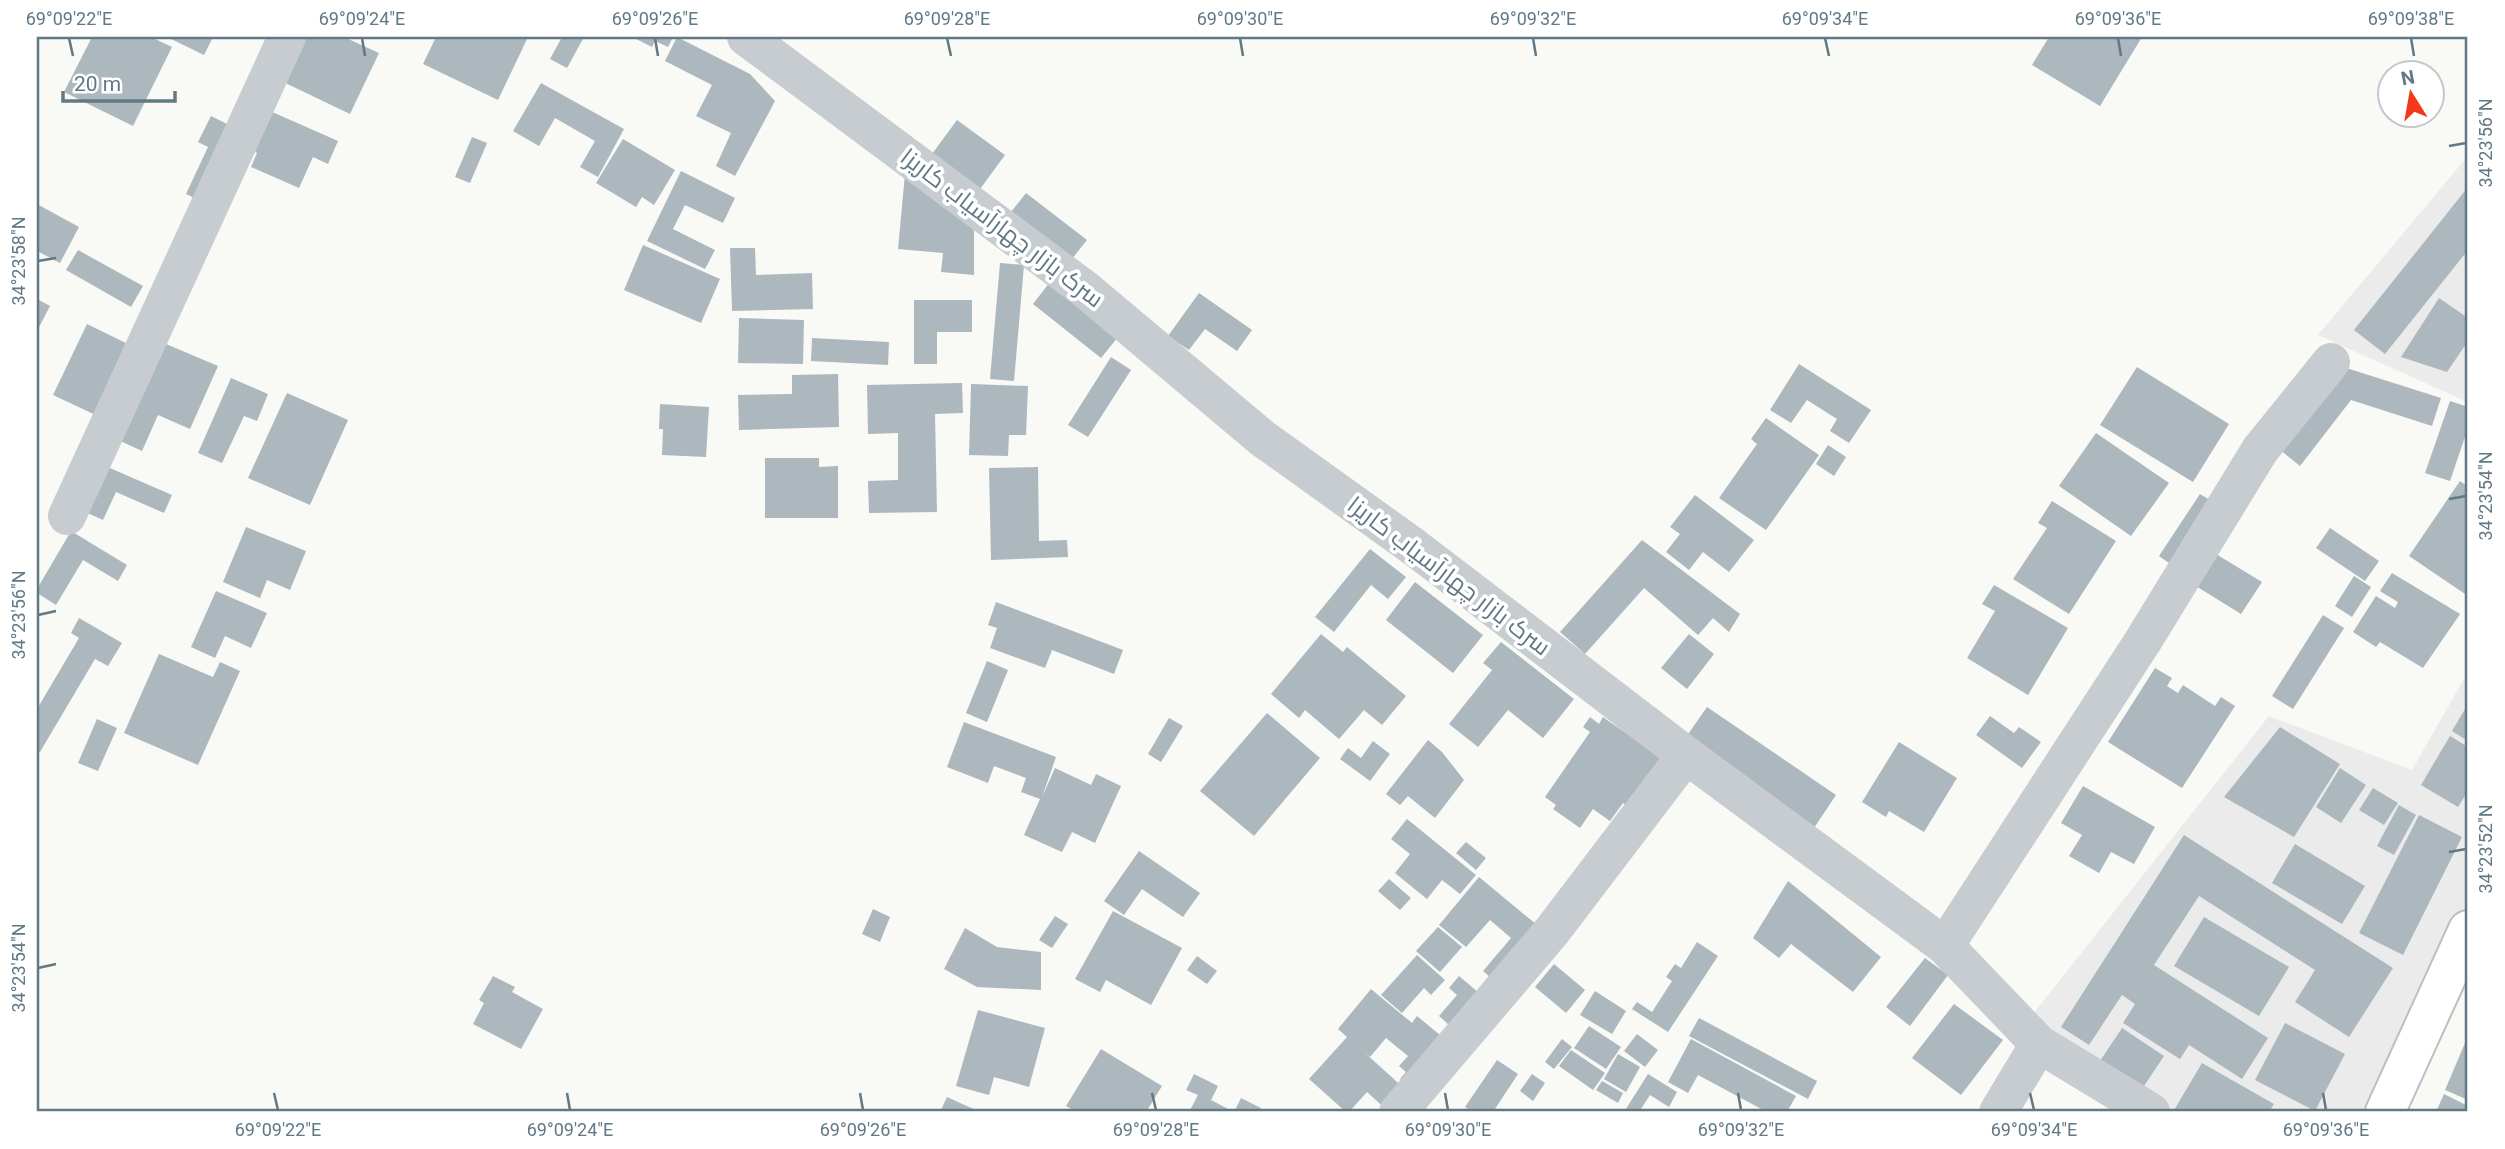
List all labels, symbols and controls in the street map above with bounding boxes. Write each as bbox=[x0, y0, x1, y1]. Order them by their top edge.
text: 69°09'22"E bbox=[26, 8, 112, 29]
text: 69°09'24"E bbox=[319, 8, 405, 29]
text: 69°09'26"E bbox=[612, 8, 698, 29]
text: 69°09'28"E bbox=[904, 8, 990, 29]
text: 69°09'30"E bbox=[1197, 8, 1283, 29]
text: 69°09'32"E bbox=[1490, 8, 1576, 29]
text: 69°09'34"E bbox=[1782, 8, 1868, 29]
text: 69°09'36"E bbox=[2075, 8, 2161, 29]
text: 69°09'38"E bbox=[2368, 8, 2454, 29]
scale bar bbox=[63, 60, 175, 104]
north arrow bbox=[2376, 60, 2446, 130]
text: N bbox=[2399, 65, 2417, 90]
text: 20 m bbox=[74, 72, 121, 96]
text: 34°23'56"N bbox=[2475, 98, 2496, 188]
street label: سرک بازار چهارآسیاب کاریزا bbox=[894, 143, 1109, 315]
text: 34°23'58"N bbox=[8, 216, 29, 306]
text: 34°23'54"N bbox=[2475, 451, 2496, 541]
street label: سرک بازار چهارآسیاب کاریزا bbox=[1341, 491, 1556, 663]
text: 34°23'56"N bbox=[8, 570, 29, 660]
text: 34°23'52"N bbox=[2475, 804, 2496, 894]
text: 34°23'54"N bbox=[8, 923, 29, 1013]
text: 69°09'22"E bbox=[235, 1119, 321, 1140]
text: 69°09'24"E bbox=[527, 1119, 613, 1140]
text: 69°09'26"E bbox=[820, 1119, 906, 1140]
text: 69°09'28"E bbox=[1113, 1119, 1199, 1140]
text: 69°09'30"E bbox=[1405, 1119, 1491, 1140]
text: 69°09'32"E bbox=[1698, 1119, 1784, 1140]
text: 69°09'34"E bbox=[1991, 1119, 2077, 1140]
text: 69°09'36"E bbox=[2283, 1119, 2369, 1140]

